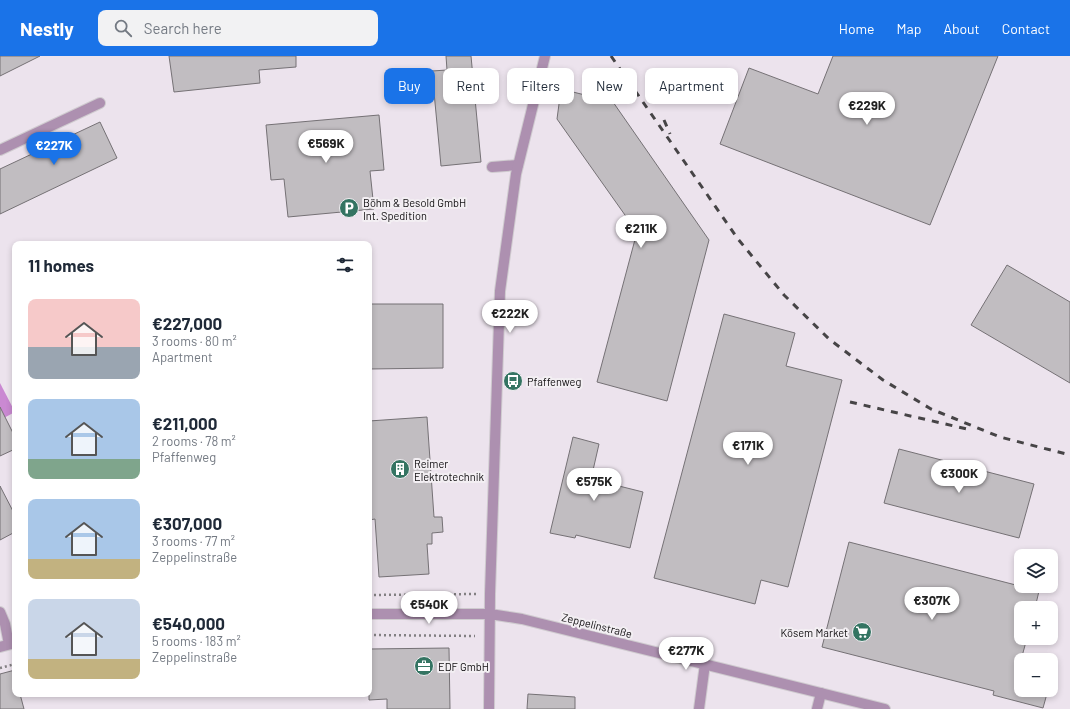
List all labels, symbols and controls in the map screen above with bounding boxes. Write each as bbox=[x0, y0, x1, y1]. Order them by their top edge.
search box bbox=[98, 10, 378, 46]
text: Nestly bbox=[20, 17, 74, 40]
icon: search bbox=[112, 17, 134, 39]
text: Search here bbox=[144, 19, 222, 37]
text: Home bbox=[839, 20, 875, 37]
text: Map bbox=[897, 20, 921, 37]
text: About bbox=[943, 20, 980, 37]
text: Contact bbox=[1002, 20, 1050, 37]
chip: Buy bbox=[384, 68, 435, 104]
chip: Rent bbox=[443, 68, 499, 104]
chip: Filters bbox=[507, 68, 574, 104]
chip: New bbox=[582, 68, 637, 104]
chip: Apartment bbox=[645, 68, 738, 104]
pin: €229K bbox=[839, 92, 895, 126]
text: €229K bbox=[848, 97, 886, 113]
pin: €569K bbox=[298, 130, 354, 164]
pin: €227K bbox=[26, 132, 82, 166]
text: €569K bbox=[307, 135, 345, 151]
text: €227K bbox=[35, 137, 73, 153]
place label: Böhm & Besold GmbH Int. Spedition bbox=[363, 196, 466, 222]
parking icon: Böhm & Besold GmbH Int. Spedition bbox=[338, 197, 360, 219]
pin: €211K bbox=[613, 215, 669, 249]
text: €211K bbox=[625, 220, 657, 236]
icon: filters bbox=[334, 254, 356, 276]
text: 11 homes bbox=[28, 255, 94, 275]
pin: €222K bbox=[482, 300, 538, 334]
text: €222K bbox=[491, 305, 529, 321]
text: €227,000 bbox=[152, 313, 222, 333]
icon: home bbox=[60, 315, 108, 363]
text: 3 rooms · 80 m² bbox=[152, 333, 237, 349]
text: Apartment bbox=[152, 349, 213, 365]
bus stop icon: Pfaffenweg bbox=[502, 370, 524, 392]
place label: Pfaffenweg bbox=[527, 375, 581, 388]
text: €211,000 bbox=[152, 413, 217, 433]
icon: home bbox=[60, 415, 108, 463]
pin: €171K bbox=[720, 432, 776, 466]
text: 2 rooms · 78 m² bbox=[152, 433, 236, 449]
text: €171K bbox=[732, 437, 764, 453]
text: Pfaffenweg bbox=[152, 449, 216, 465]
place label: Reimer Elektrotechnik bbox=[414, 457, 485, 483]
building icon: Reimer Elektrotechnik bbox=[389, 458, 411, 480]
pin: €300K bbox=[931, 460, 987, 494]
text: €300K bbox=[940, 465, 978, 481]
pin: €575K bbox=[566, 468, 622, 502]
text: €575K bbox=[576, 473, 612, 489]
text: €307,000 bbox=[152, 513, 222, 533]
icon: home bbox=[60, 515, 108, 563]
text: 3 rooms · 77 m² bbox=[152, 533, 235, 549]
text: Zeppelinstraße bbox=[152, 549, 237, 565]
map controls bbox=[1014, 549, 1058, 697]
button: layers bbox=[1014, 549, 1058, 593]
pin: €307K bbox=[904, 587, 960, 621]
pin: €540K bbox=[401, 591, 457, 625]
text: €307K bbox=[913, 592, 951, 608]
text: €540K bbox=[410, 596, 448, 612]
button: + bbox=[1014, 601, 1058, 645]
street label: Zeppelinstraße bbox=[561, 610, 634, 640]
text: €540,000 bbox=[152, 613, 225, 633]
icon: home bbox=[60, 615, 108, 663]
supermarket icon: Kösem Market bbox=[851, 621, 873, 643]
place label: Kösem Market bbox=[781, 626, 848, 639]
text: 5 rooms · 183 m² bbox=[152, 633, 241, 649]
pin: €277K bbox=[658, 637, 714, 671]
text: €277K bbox=[668, 642, 704, 658]
text: Zeppelinstraße bbox=[152, 649, 237, 665]
button: − bbox=[1014, 653, 1058, 697]
office icon: EDF GmbH bbox=[413, 655, 435, 677]
place label: EDF GmbH bbox=[438, 660, 489, 673]

